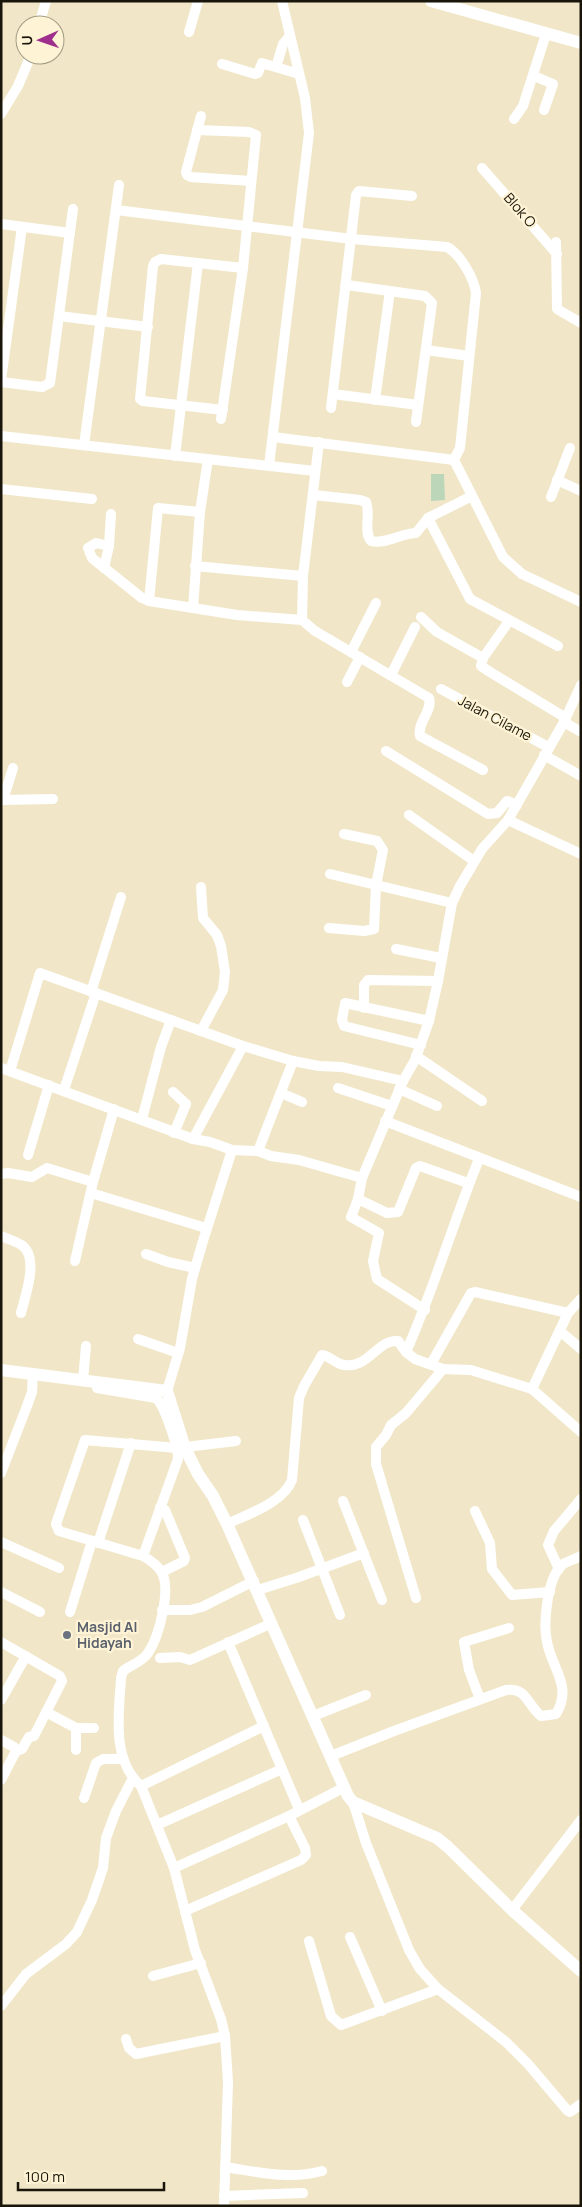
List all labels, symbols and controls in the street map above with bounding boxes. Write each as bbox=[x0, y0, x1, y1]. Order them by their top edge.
north arrow bbox=[15, 15, 65, 65]
text: U bbox=[17, 35, 36, 46]
street label: Blok O bbox=[500, 188, 541, 231]
street label: Jalan Cilame bbox=[455, 690, 535, 745]
place label: Masjid Al Hidayah bbox=[77, 1617, 137, 1652]
marker: Masjid Al Hidayah bbox=[61, 1629, 73, 1641]
scale bar bbox=[18, 2160, 164, 2192]
text: 100 m bbox=[25, 2166, 65, 2187]

